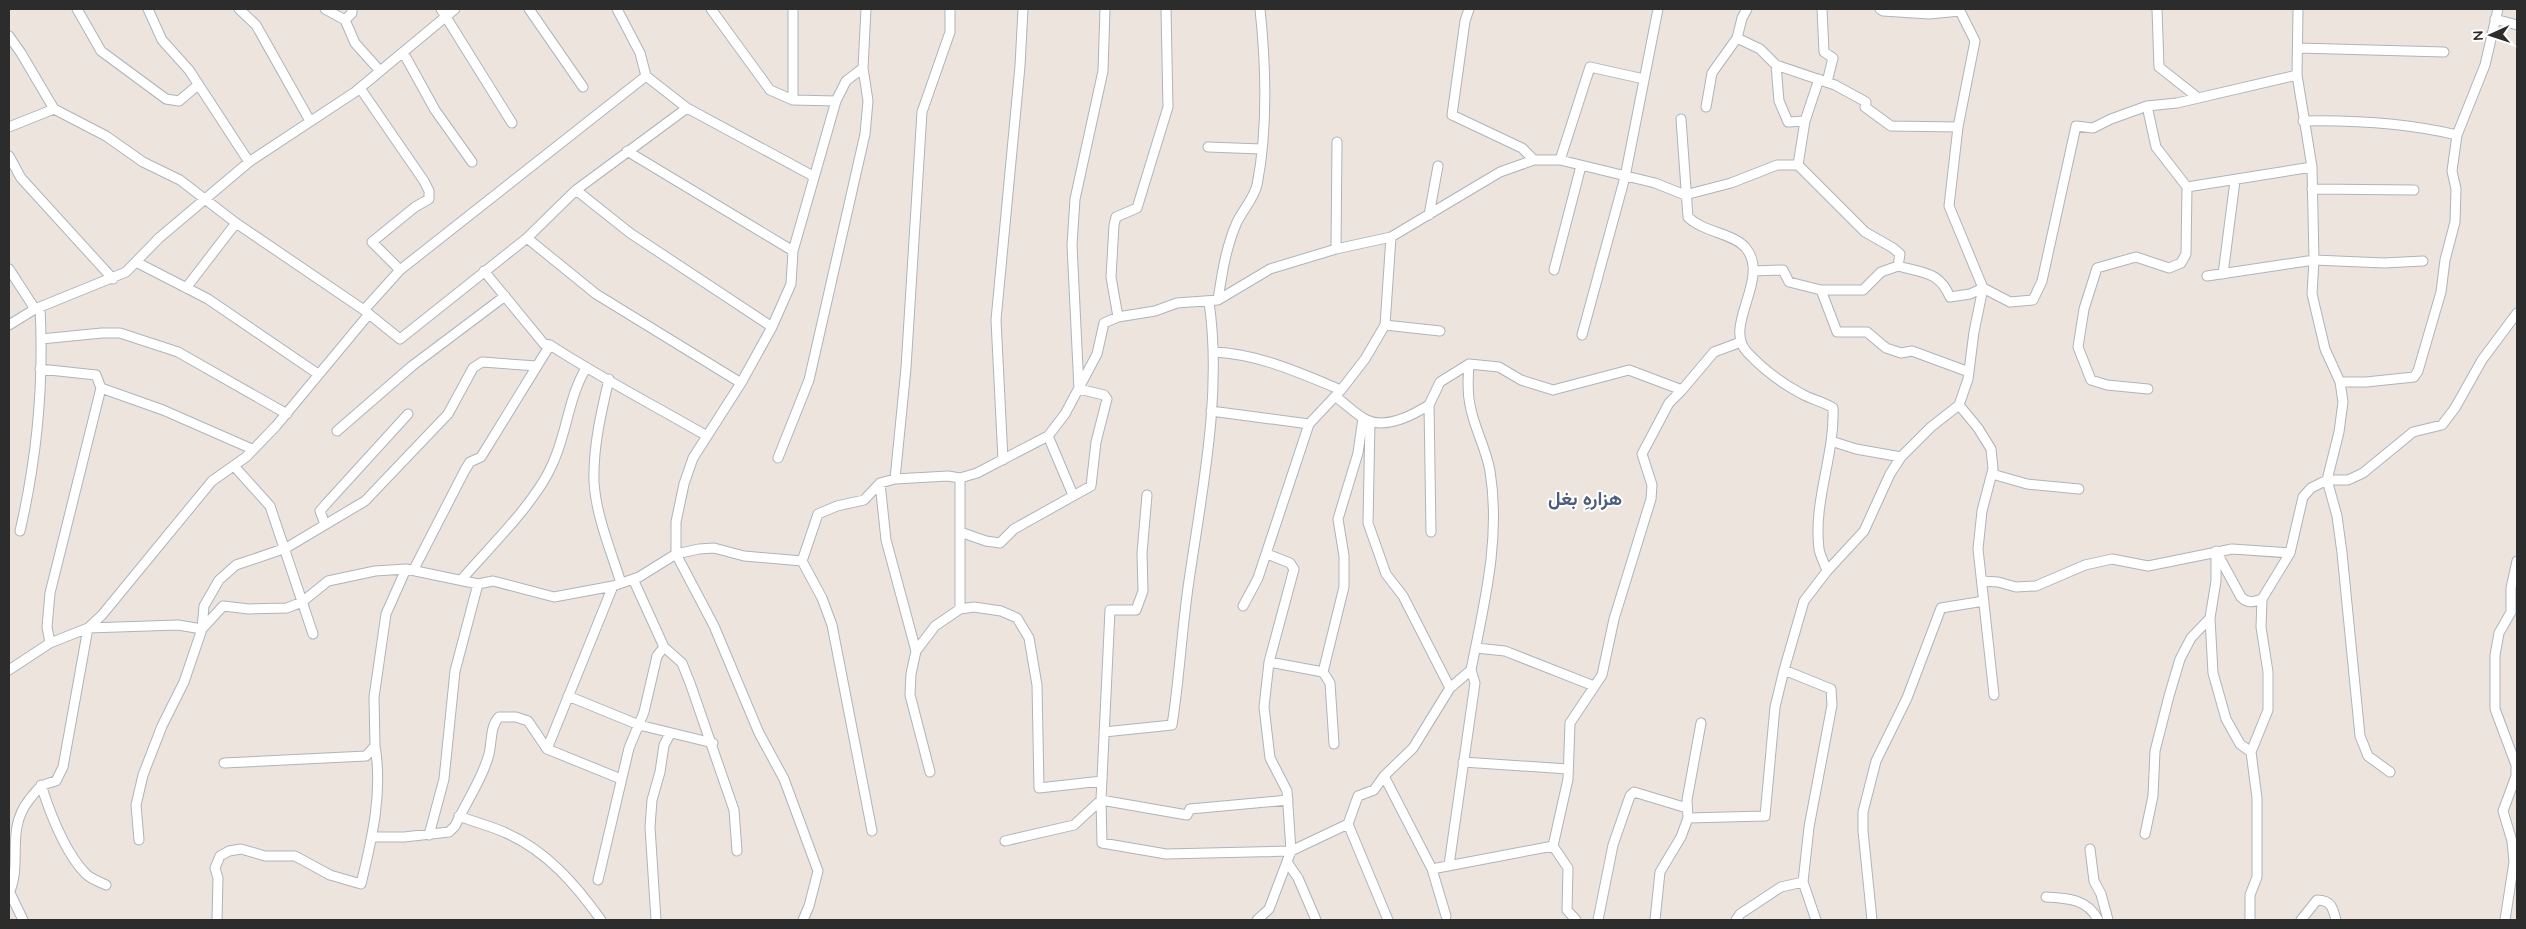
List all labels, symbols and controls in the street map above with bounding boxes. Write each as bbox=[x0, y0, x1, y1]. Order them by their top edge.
north arrow bbox=[2466, 10, 2516, 60]
text: N bbox=[2469, 30, 2487, 41]
district label: هزارهِ بغل bbox=[1548, 486, 1622, 511]

